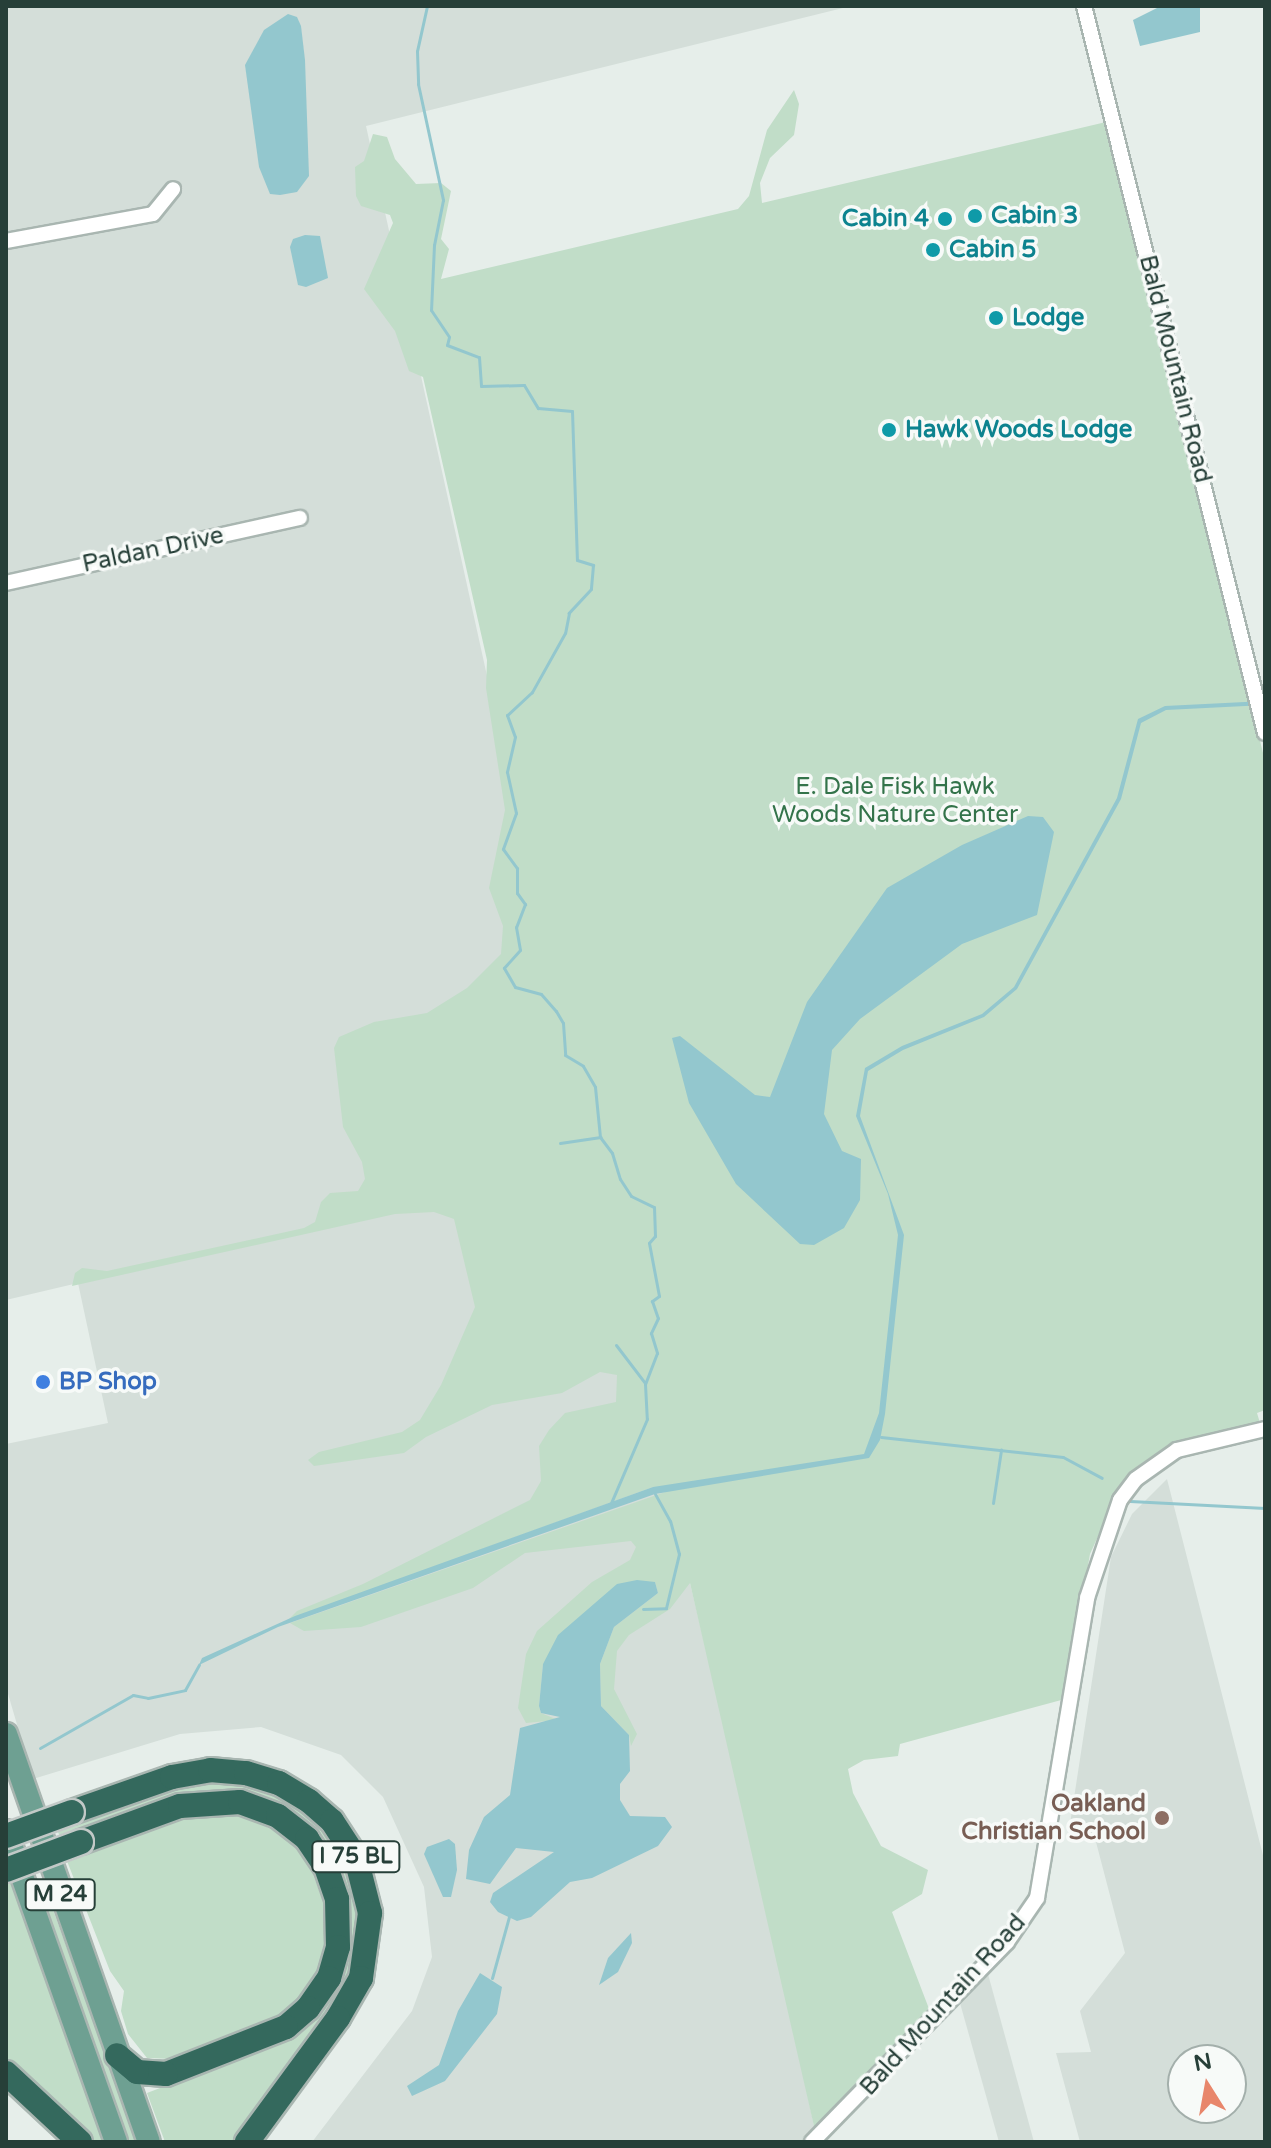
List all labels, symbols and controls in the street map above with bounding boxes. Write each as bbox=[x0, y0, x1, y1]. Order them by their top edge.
place label: Cabin 3 bbox=[991, 202, 1078, 230]
place label: Cabin 4 bbox=[842, 205, 929, 233]
marker: Cabin 3 bbox=[966, 207, 984, 225]
marker: Cabin 4 bbox=[936, 210, 954, 228]
place label: Cabin 5 bbox=[949, 236, 1036, 264]
marker: Cabin 5 bbox=[924, 241, 942, 259]
street label: Bald Mountain Road bbox=[1133, 252, 1217, 486]
place label: Lodge bbox=[1012, 304, 1084, 332]
marker: Lodge bbox=[987, 309, 1005, 327]
place label: Hawk Woods Lodge bbox=[905, 416, 1132, 444]
marker: Hawk Woods Lodge bbox=[880, 421, 898, 439]
street label: Paldan Drive bbox=[80, 521, 226, 579]
park label: E. Dale Fisk Hawk Woods Nature Center bbox=[772, 773, 1018, 829]
place label: BP Shop bbox=[59, 1368, 157, 1396]
marker: BP Shop bbox=[34, 1373, 52, 1391]
place label: Oakland Christian School bbox=[961, 1790, 1146, 1846]
marker: Oakland Christian School bbox=[1153, 1809, 1171, 1827]
road number: I 75 BL bbox=[310, 1839, 402, 1875]
road number: M 24 bbox=[24, 1877, 96, 1913]
street label: Bald Mountain Road bbox=[854, 1909, 1032, 2101]
north arrow bbox=[1167, 2044, 1247, 2124]
text: N bbox=[1192, 2048, 1214, 2077]

